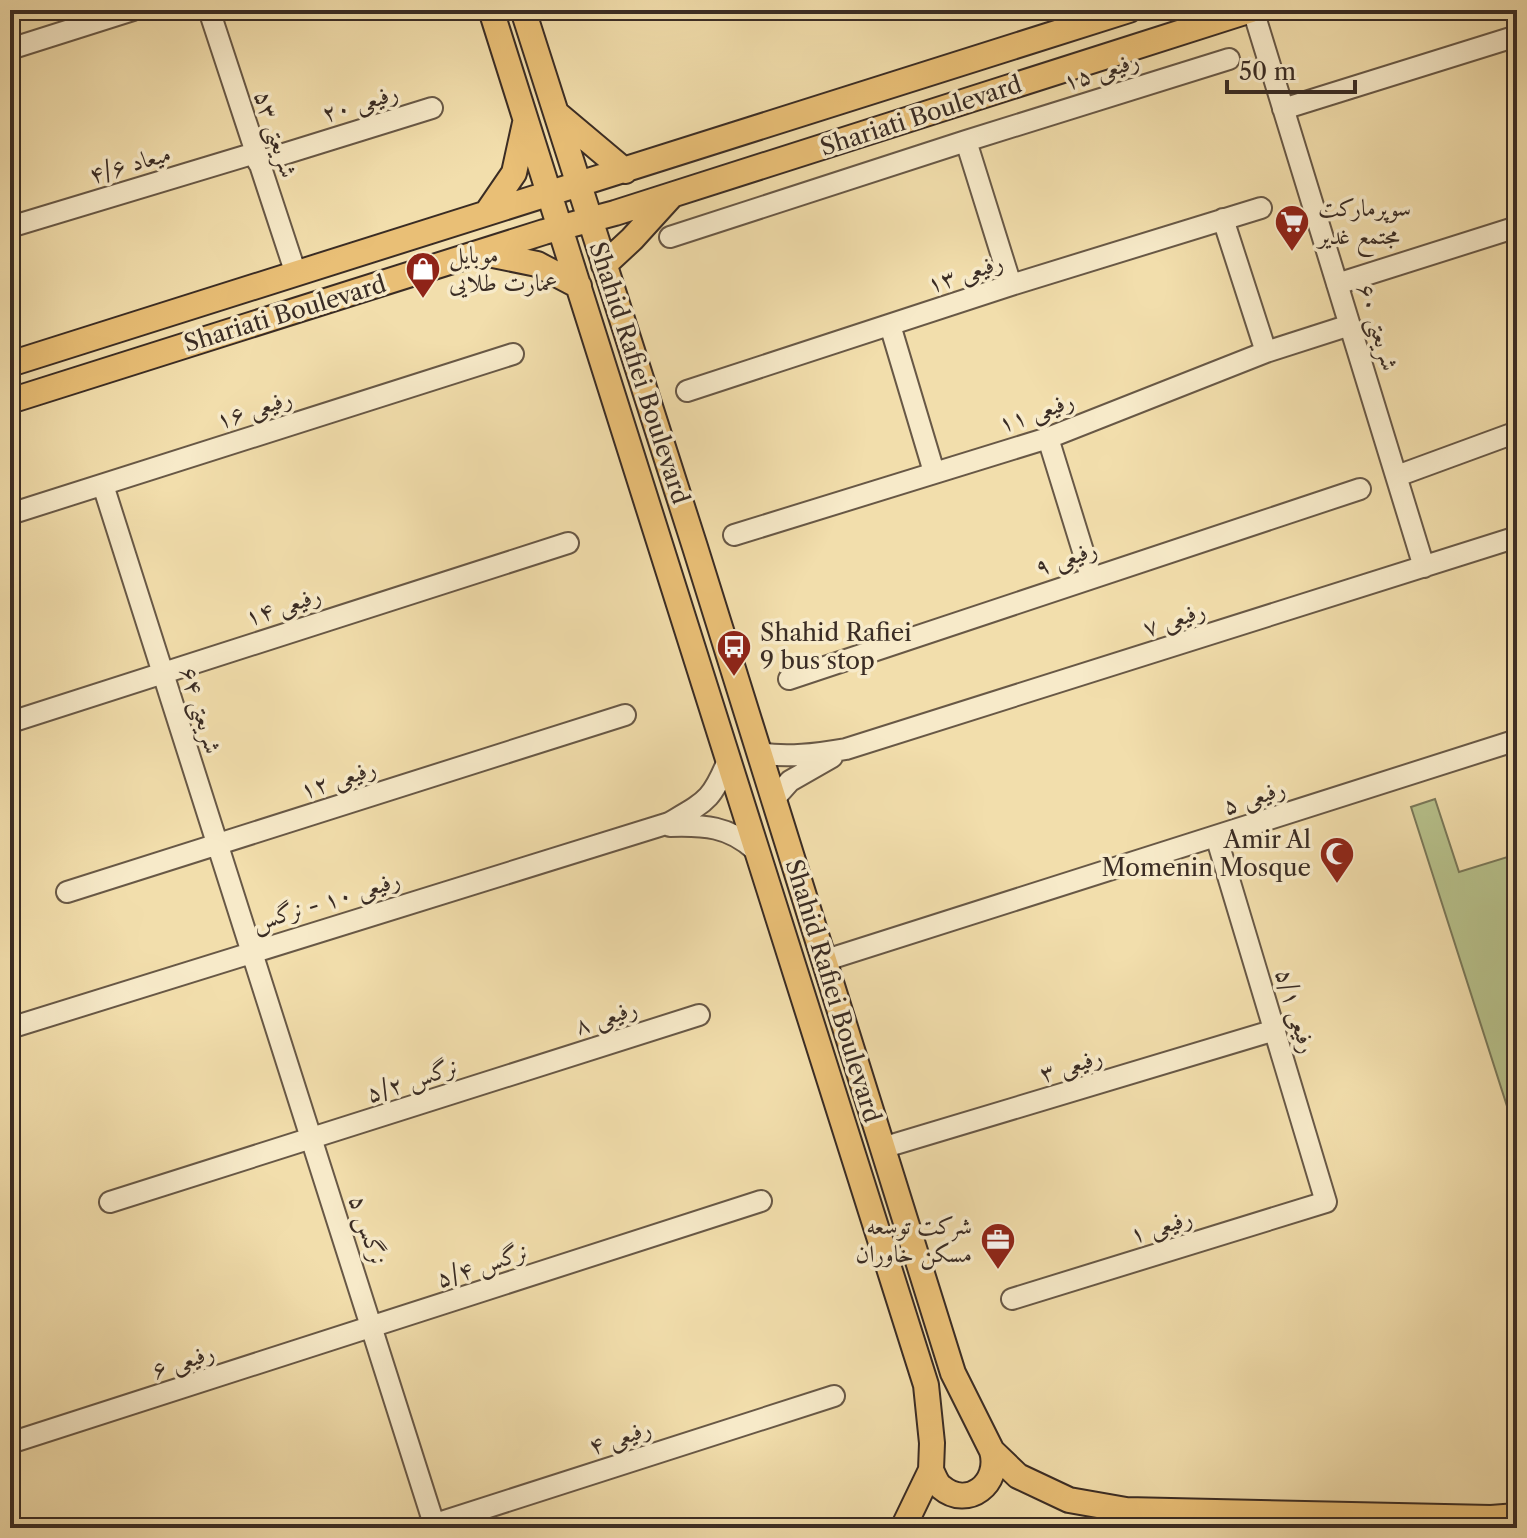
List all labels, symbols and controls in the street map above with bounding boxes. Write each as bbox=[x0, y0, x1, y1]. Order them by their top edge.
scale bar bbox=[1227, 44, 1355, 94]
street label: رفیعی ۱۵ bbox=[1059, 45, 1143, 98]
text: 50 m bbox=[1239, 57, 1296, 86]
street label: Shariati Boulevard bbox=[816, 69, 1026, 162]
street label: رفیعی ۲۰ bbox=[318, 77, 402, 130]
street label: شریعتی ۵۳ bbox=[246, 87, 304, 182]
street label: میعاد ۴/۶ bbox=[86, 138, 174, 189]
place label: سوپرمارکت مجتمع غدیر bbox=[1315, 193, 1411, 258]
supermarket icon: سوپرمارکت مجتمع غدیر bbox=[1273, 203, 1311, 253]
street label: Shahid Rafiei Boulevard bbox=[583, 238, 696, 508]
place label: موبایل عمارت طلایی bbox=[449, 240, 557, 298]
street label: رفیعی ۱۳ bbox=[923, 247, 1007, 300]
shop icon: موبایل عمارت طلایی bbox=[404, 250, 442, 300]
street label: Shariati Boulevard bbox=[180, 269, 390, 358]
street label: شریعتی ۶۰ bbox=[1349, 280, 1405, 375]
street label: رفیعی ۱۶ bbox=[212, 383, 296, 436]
street label: رفیعی ۱۱ bbox=[994, 385, 1078, 440]
street label: رفیعی ۹ bbox=[1031, 534, 1101, 583]
street label: رفیعی ۱۴ bbox=[241, 580, 325, 633]
street label: رفیعی ۷ bbox=[1139, 595, 1209, 644]
place label: Shahid Rafiei 9 bus stop bbox=[760, 618, 912, 675]
bus stop icon: Shahid Rafiei 9 bus stop bbox=[715, 628, 753, 678]
street label: شریعتی ۶۴ bbox=[172, 663, 228, 758]
street label: رفیعی ۱۲ bbox=[296, 753, 380, 806]
street label: رفیعی ۵ bbox=[1219, 773, 1289, 822]
place label: Amir Al Momenin Mosque bbox=[1102, 825, 1311, 882]
mosque icon: Amir Al Momenin Mosque bbox=[1318, 835, 1356, 885]
street label: Shahid Rafiei Boulevard bbox=[780, 856, 887, 1126]
street label: رفیعی ۱۰ - نرگس bbox=[248, 864, 404, 939]
street label: رفیعی ۵/۱ bbox=[1268, 965, 1323, 1057]
street label: رفیعی ۸ bbox=[571, 993, 641, 1042]
street label: رفیعی ۳ bbox=[1036, 1041, 1106, 1090]
street label: نرگس ۵/۲ bbox=[362, 1051, 462, 1110]
street label: نرگس ۵ bbox=[342, 1191, 393, 1269]
street label: رفیعی ۱ bbox=[1126, 1202, 1196, 1251]
place label: شرکت توسعه مسکن خاوران bbox=[856, 1211, 972, 1270]
office icon: شرکت توسعه مسکن خاوران bbox=[979, 1221, 1017, 1271]
street label: نرگس ۵/۴ bbox=[432, 1236, 532, 1295]
street label: رفیعی ۶ bbox=[148, 1337, 218, 1386]
street label: رفیعی ۴ bbox=[585, 1413, 655, 1462]

